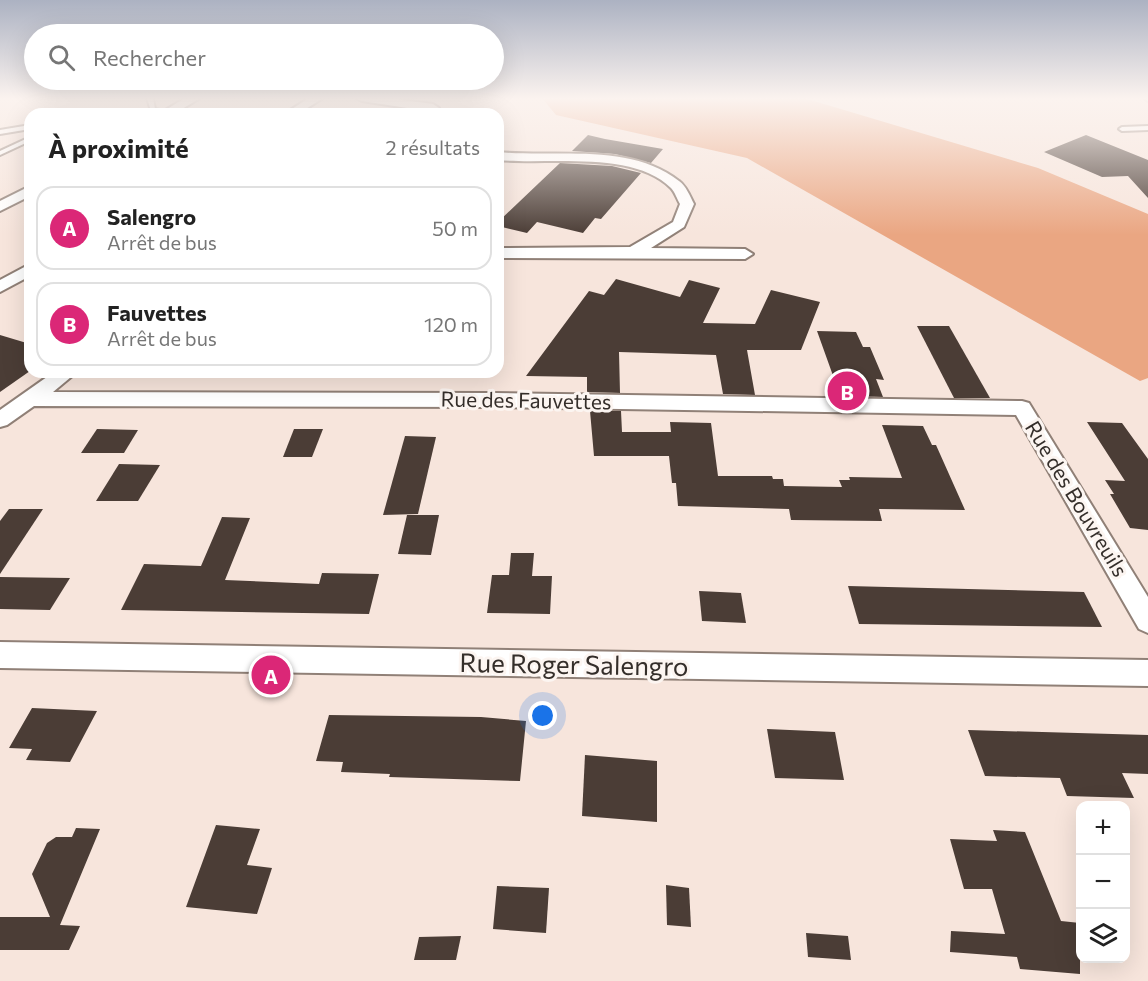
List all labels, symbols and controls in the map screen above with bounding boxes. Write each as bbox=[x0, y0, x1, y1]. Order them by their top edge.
search box bbox=[24, 24, 504, 90]
icon: search bbox=[45, 41, 78, 74]
text: Rechercher bbox=[93, 44, 206, 71]
text: À proximité bbox=[48, 132, 189, 163]
text: 2 résultats bbox=[386, 135, 480, 159]
text: Salengro bbox=[107, 203, 196, 230]
text: A bbox=[62, 216, 77, 240]
text: 50 m bbox=[432, 216, 478, 240]
text: Arrêt de bus bbox=[107, 230, 217, 254]
text: Fauvettes bbox=[107, 299, 207, 326]
text: B bbox=[63, 312, 76, 336]
text: 120 m bbox=[424, 312, 478, 336]
text: Arrêt de bus bbox=[107, 326, 217, 350]
pin: B bbox=[828, 368, 866, 414]
street label: Rue des Fauvettes bbox=[440, 386, 612, 413]
street label: Rue des Bouvreuils bbox=[1021, 416, 1134, 581]
street label: Rue Roger Salengro bbox=[459, 646, 689, 681]
pin: A bbox=[252, 652, 290, 698]
your location bbox=[528, 701, 557, 730]
map controls bbox=[1076, 801, 1130, 963]
button: + bbox=[1076, 801, 1130, 855]
button: − bbox=[1076, 855, 1130, 909]
button: layers bbox=[1076, 909, 1130, 963]

